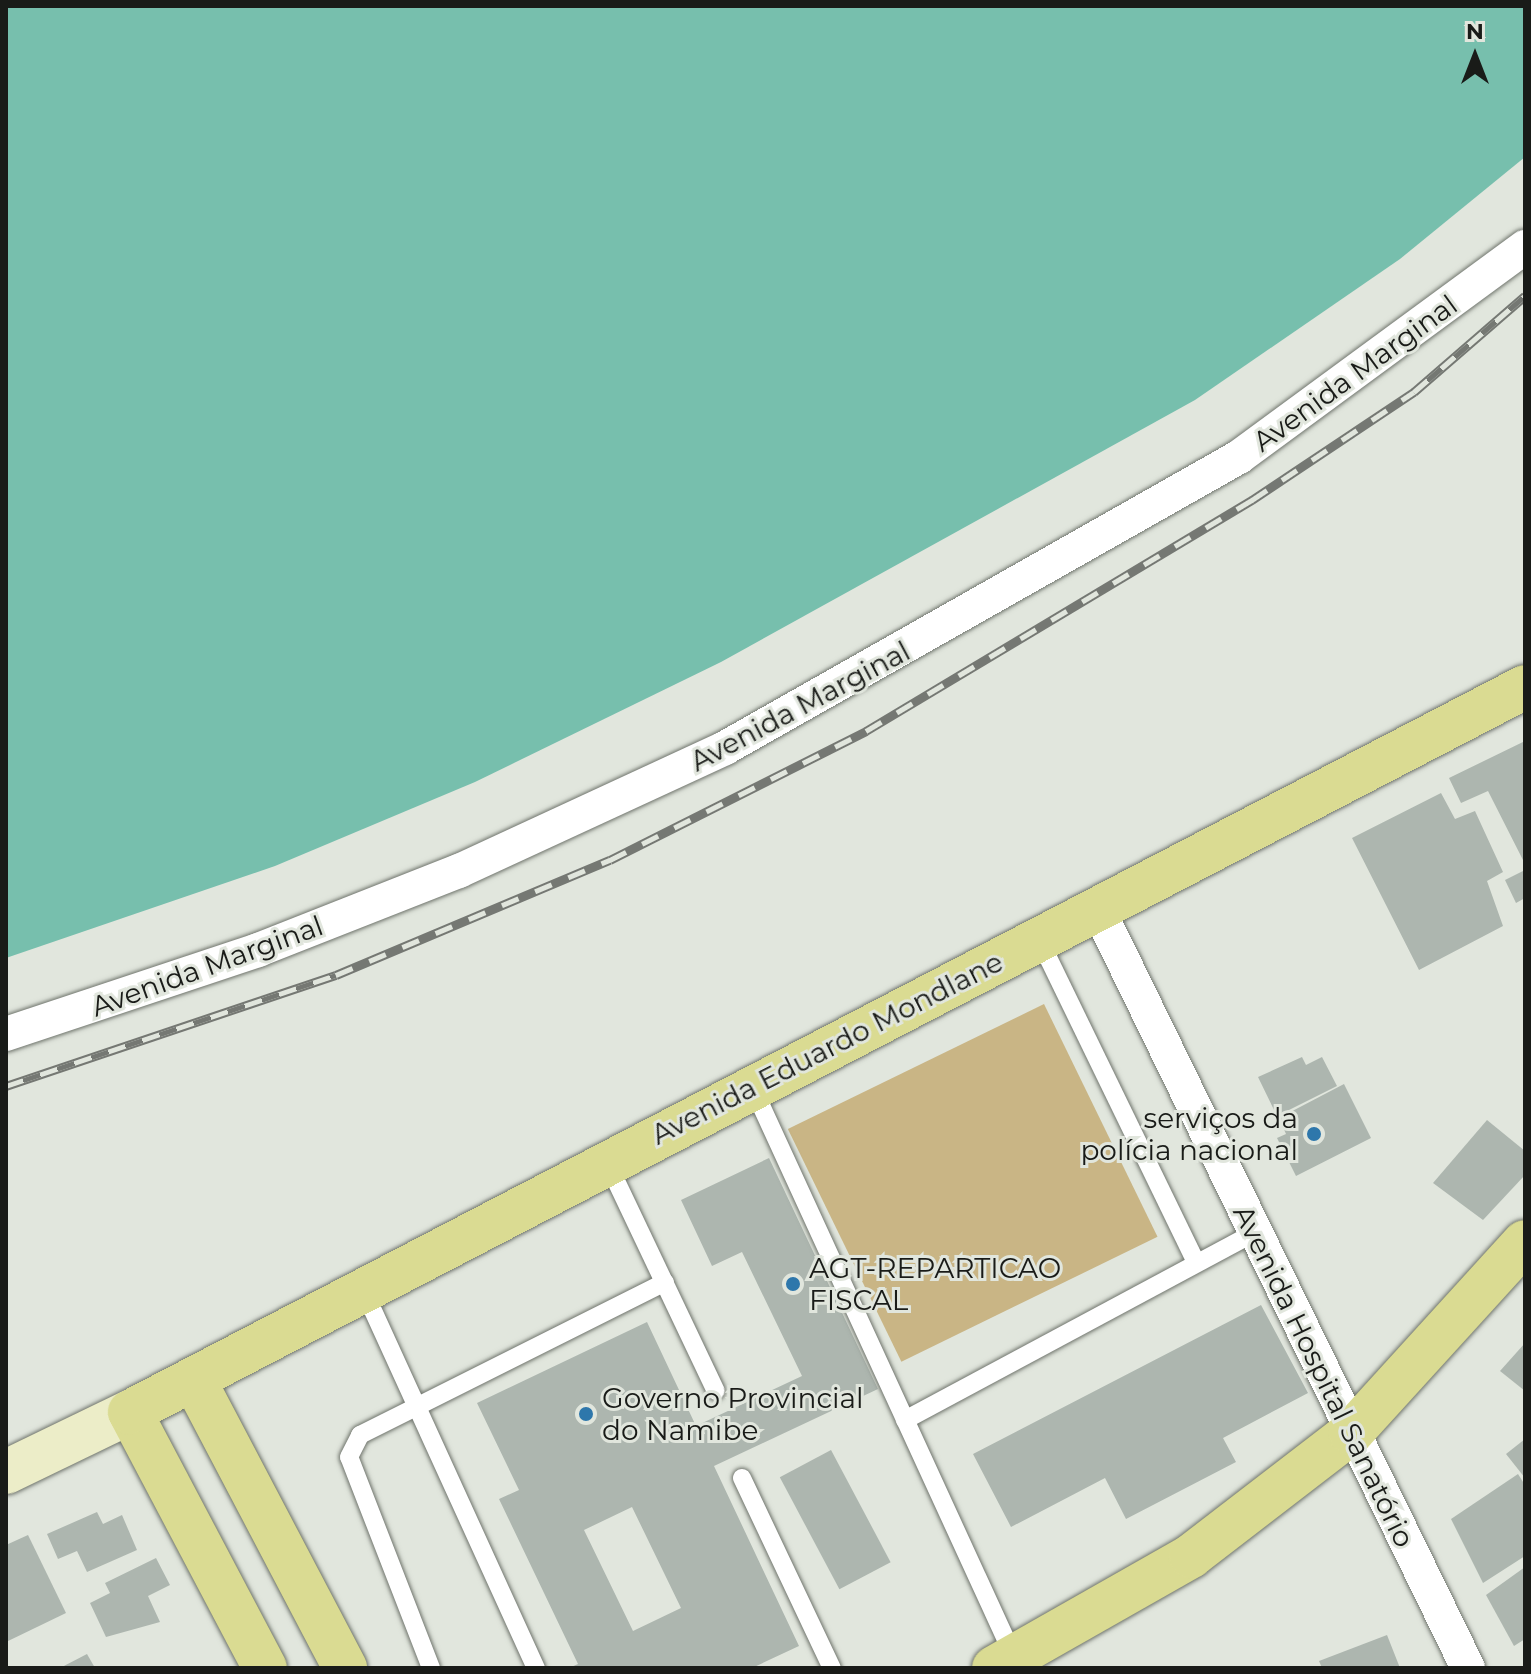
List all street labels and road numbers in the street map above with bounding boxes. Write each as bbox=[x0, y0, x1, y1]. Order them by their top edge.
street label: Avenida Marginal bbox=[1246, 288, 1464, 458]
street label: Avenida Marginal bbox=[684, 634, 916, 778]
street label: Avenida Marginal bbox=[87, 908, 327, 1024]
street label: Avenida Eduardo Mondlane bbox=[646, 945, 1008, 1151]
street label: Avenida Hospital Sanatório bbox=[1226, 1199, 1422, 1553]

